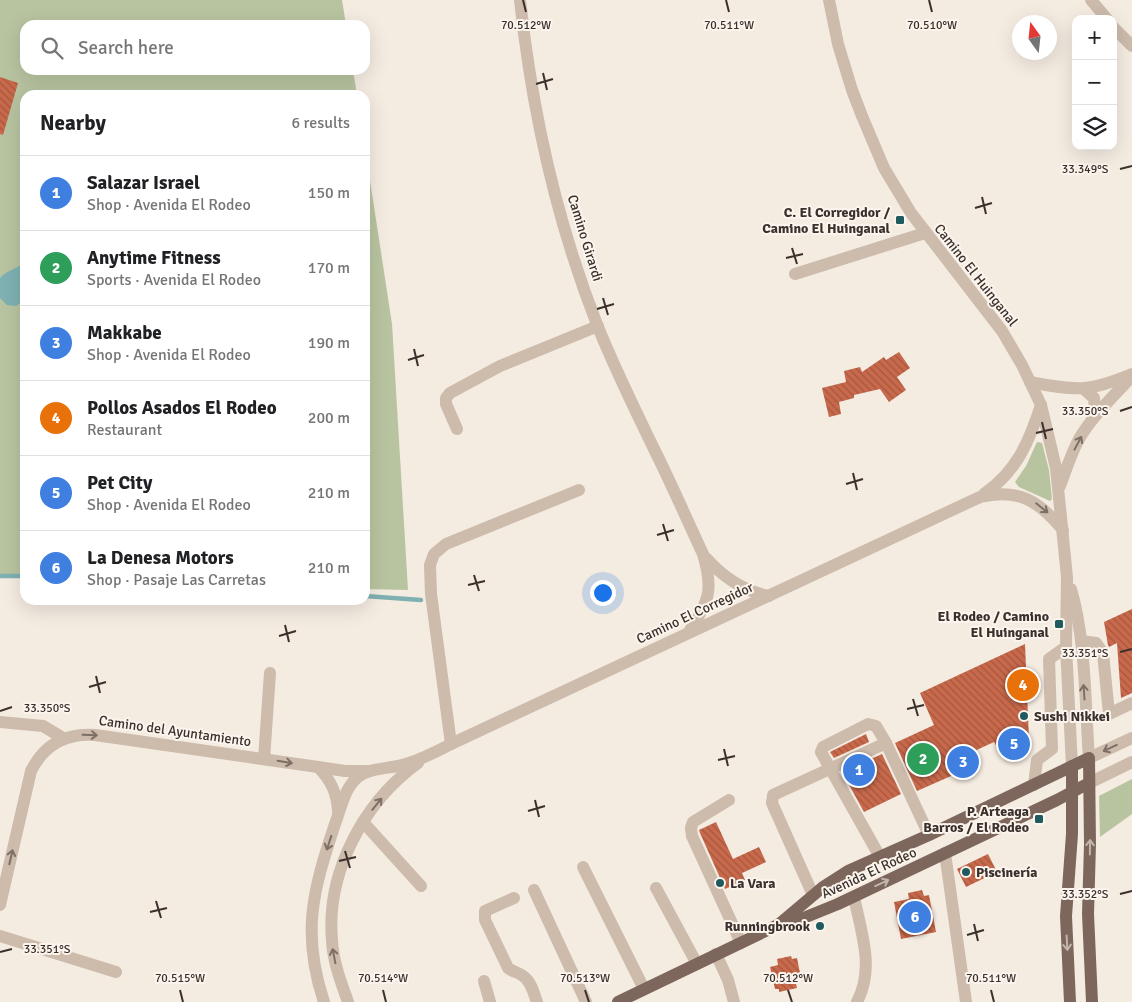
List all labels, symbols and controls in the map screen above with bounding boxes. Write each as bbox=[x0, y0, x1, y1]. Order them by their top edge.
north arrow bbox=[1012, 15, 1057, 60]
map controls bbox=[1072, 15, 1117, 150]
button: + bbox=[1072, 15, 1117, 60]
text: 70.512°W bbox=[501, 18, 551, 33]
text: 70.511°W bbox=[704, 18, 754, 33]
text: 70.510°W bbox=[907, 18, 957, 33]
search box bbox=[20, 20, 370, 75]
icon: search bbox=[38, 34, 66, 62]
text: Search here bbox=[78, 36, 174, 60]
button: − bbox=[1072, 60, 1117, 105]
button: layers bbox=[1072, 105, 1117, 150]
text: Nearby bbox=[40, 110, 106, 136]
text: 6 results bbox=[291, 113, 350, 133]
text: 33.349°S bbox=[1062, 162, 1109, 177]
text: Salazar Israel bbox=[87, 171, 200, 195]
text: 1 bbox=[52, 183, 60, 203]
text: 150 m bbox=[308, 183, 350, 203]
street label: Camino Girardi bbox=[564, 193, 606, 283]
text: Shop · Avenida El Rodeo bbox=[87, 195, 251, 215]
place label: C. El Corregidor / Camino El Huinganal bbox=[762, 204, 891, 237]
marker: C. El Corregidor / Camino El Huinganal bbox=[894, 214, 906, 226]
street label: Camino El Huinganal bbox=[931, 220, 1021, 330]
text: Anytime Fitness bbox=[87, 246, 221, 270]
text: 2 bbox=[52, 258, 60, 278]
text: 170 m bbox=[308, 258, 350, 278]
text: Sports · Avenida El Rodeo bbox=[87, 270, 261, 290]
text: Makkabe bbox=[87, 321, 162, 345]
text: 3 bbox=[52, 333, 60, 353]
text: 190 m bbox=[308, 333, 350, 353]
text: Shop · Avenida El Rodeo bbox=[87, 345, 251, 365]
text: Pollos Asados El Rodeo bbox=[87, 396, 277, 420]
text: 33.350°S bbox=[1062, 404, 1109, 419]
text: 4 bbox=[52, 408, 60, 428]
text: 200 m bbox=[308, 408, 350, 428]
text: Restaurant bbox=[87, 420, 162, 440]
one-way arrow bbox=[1073, 437, 1083, 451]
text: Pet City bbox=[87, 471, 152, 495]
text: 5 bbox=[52, 483, 60, 503]
text: 210 m bbox=[308, 483, 350, 503]
text: Shop · Avenida El Rodeo bbox=[87, 495, 251, 515]
one-way arrow bbox=[1035, 502, 1048, 513]
text: La Denesa Motors bbox=[87, 546, 234, 570]
text: 6 bbox=[52, 558, 60, 578]
text: 210 m bbox=[308, 558, 350, 578]
text: Shop · Pasaje Las Carretas bbox=[87, 570, 266, 590]
street label: Camino El Corregidor bbox=[634, 578, 757, 648]
your location bbox=[590, 580, 616, 606]
place label: El Rodeo / Camino El Huinganal bbox=[937, 608, 1050, 641]
marker: El Rodeo / Camino El Huinganal bbox=[1053, 618, 1065, 630]
text: 33.351°S bbox=[1062, 646, 1109, 661]
pin: 4 bbox=[1007, 666, 1039, 704]
one-way arrow bbox=[1080, 684, 1089, 700]
text: 33.350°S bbox=[24, 701, 71, 716]
place label: Sushi Nikkei bbox=[1034, 708, 1110, 725]
marker: Sushi Nikkei bbox=[1018, 710, 1030, 722]
street label: Camino del Ayuntamiento bbox=[98, 712, 252, 750]
pin: 5 bbox=[998, 725, 1030, 763]
one-way arrow bbox=[81, 731, 97, 740]
pin: 2 bbox=[907, 740, 939, 778]
pin: 3 bbox=[947, 743, 979, 781]
one-way arrow bbox=[1103, 744, 1118, 753]
pin: 1 bbox=[843, 751, 875, 789]
one-way arrow bbox=[277, 757, 293, 767]
one-way arrow bbox=[371, 798, 382, 811]
place label: P. Arteaga Barros / El Rodeo bbox=[923, 803, 1029, 836]
marker: P. Arteaga Barros / El Rodeo bbox=[1033, 813, 1045, 825]
one-way arrow bbox=[324, 835, 333, 850]
one-way arrow bbox=[1085, 840, 1094, 856]
street label: Avenida El Rodeo bbox=[819, 844, 919, 902]
one-way arrow bbox=[7, 850, 16, 866]
place label: Piscinería bbox=[976, 864, 1037, 881]
marker: Piscinería bbox=[960, 866, 972, 878]
place label: La Vara bbox=[730, 875, 775, 892]
marker: La Vara bbox=[714, 877, 726, 889]
one-way arrow bbox=[874, 878, 889, 887]
text: 33.352°S bbox=[1062, 887, 1109, 902]
pin: 6 bbox=[899, 898, 931, 936]
place label: Runningbrook bbox=[725, 918, 811, 935]
marker: Runningbrook bbox=[814, 920, 826, 932]
one-way arrow bbox=[1062, 935, 1071, 951]
text: 33.351°S bbox=[24, 942, 71, 957]
one-way arrow bbox=[329, 948, 339, 964]
text: 70.515°W bbox=[155, 971, 205, 986]
text: 70.514°W bbox=[358, 971, 408, 986]
text: 70.513°W bbox=[560, 971, 610, 986]
text: 70.512°W bbox=[763, 971, 813, 986]
text: 70.511°W bbox=[966, 971, 1016, 986]

